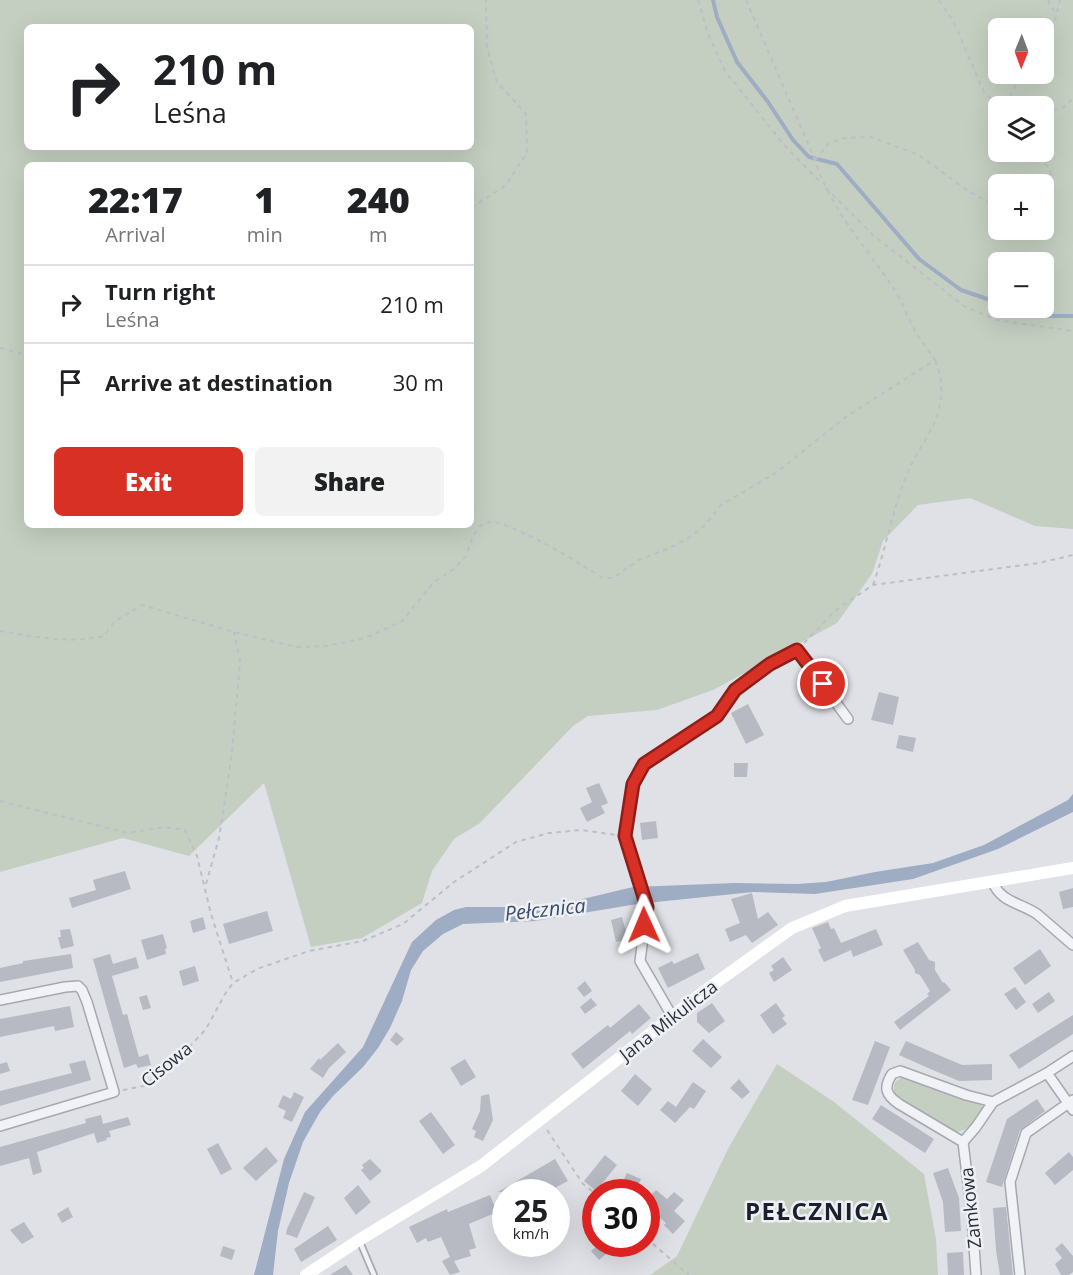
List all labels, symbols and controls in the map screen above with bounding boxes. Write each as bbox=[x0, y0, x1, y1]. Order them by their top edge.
north arrow bbox=[988, 18, 1054, 84]
map controls bbox=[988, 18, 1054, 318]
text: 210 m bbox=[153, 40, 277, 97]
icon: right bbox=[54, 48, 132, 126]
text: Leśna bbox=[153, 94, 227, 131]
button: layers bbox=[988, 96, 1054, 162]
button: + bbox=[988, 174, 1054, 240]
text: 22:17 bbox=[88, 175, 183, 224]
text: 1 bbox=[254, 175, 275, 224]
text: 240 bbox=[347, 175, 410, 224]
text: Arrival bbox=[105, 221, 166, 248]
text: min bbox=[247, 221, 283, 248]
text: m bbox=[369, 221, 388, 248]
button: − bbox=[988, 252, 1054, 318]
text: Turn right bbox=[105, 276, 216, 306]
icon: right bbox=[54, 288, 87, 321]
text: 210 m bbox=[380, 289, 444, 319]
text: Leśna bbox=[105, 306, 160, 333]
icon: arrive bbox=[54, 366, 87, 399]
text: Arrive at destination bbox=[105, 367, 333, 397]
text: 30 m bbox=[393, 367, 444, 397]
button: Exit bbox=[54, 447, 243, 516]
button: Share bbox=[255, 447, 444, 516]
pin bbox=[797, 658, 848, 709]
icon: arrive bbox=[806, 667, 839, 700]
water label: Pełcznica bbox=[503, 891, 587, 927]
position arrow bbox=[612, 893, 676, 957]
street label: Jana Mikulicza bbox=[613, 974, 722, 1067]
street label: Cisowa bbox=[135, 1036, 197, 1092]
street label: Zamkowa bbox=[954, 1166, 986, 1250]
speed limit sign: 30 bbox=[582, 1179, 660, 1257]
text: 25 bbox=[514, 1190, 548, 1231]
district label: PEŁCZNICA bbox=[745, 1194, 889, 1227]
text: km/h bbox=[513, 1223, 549, 1243]

